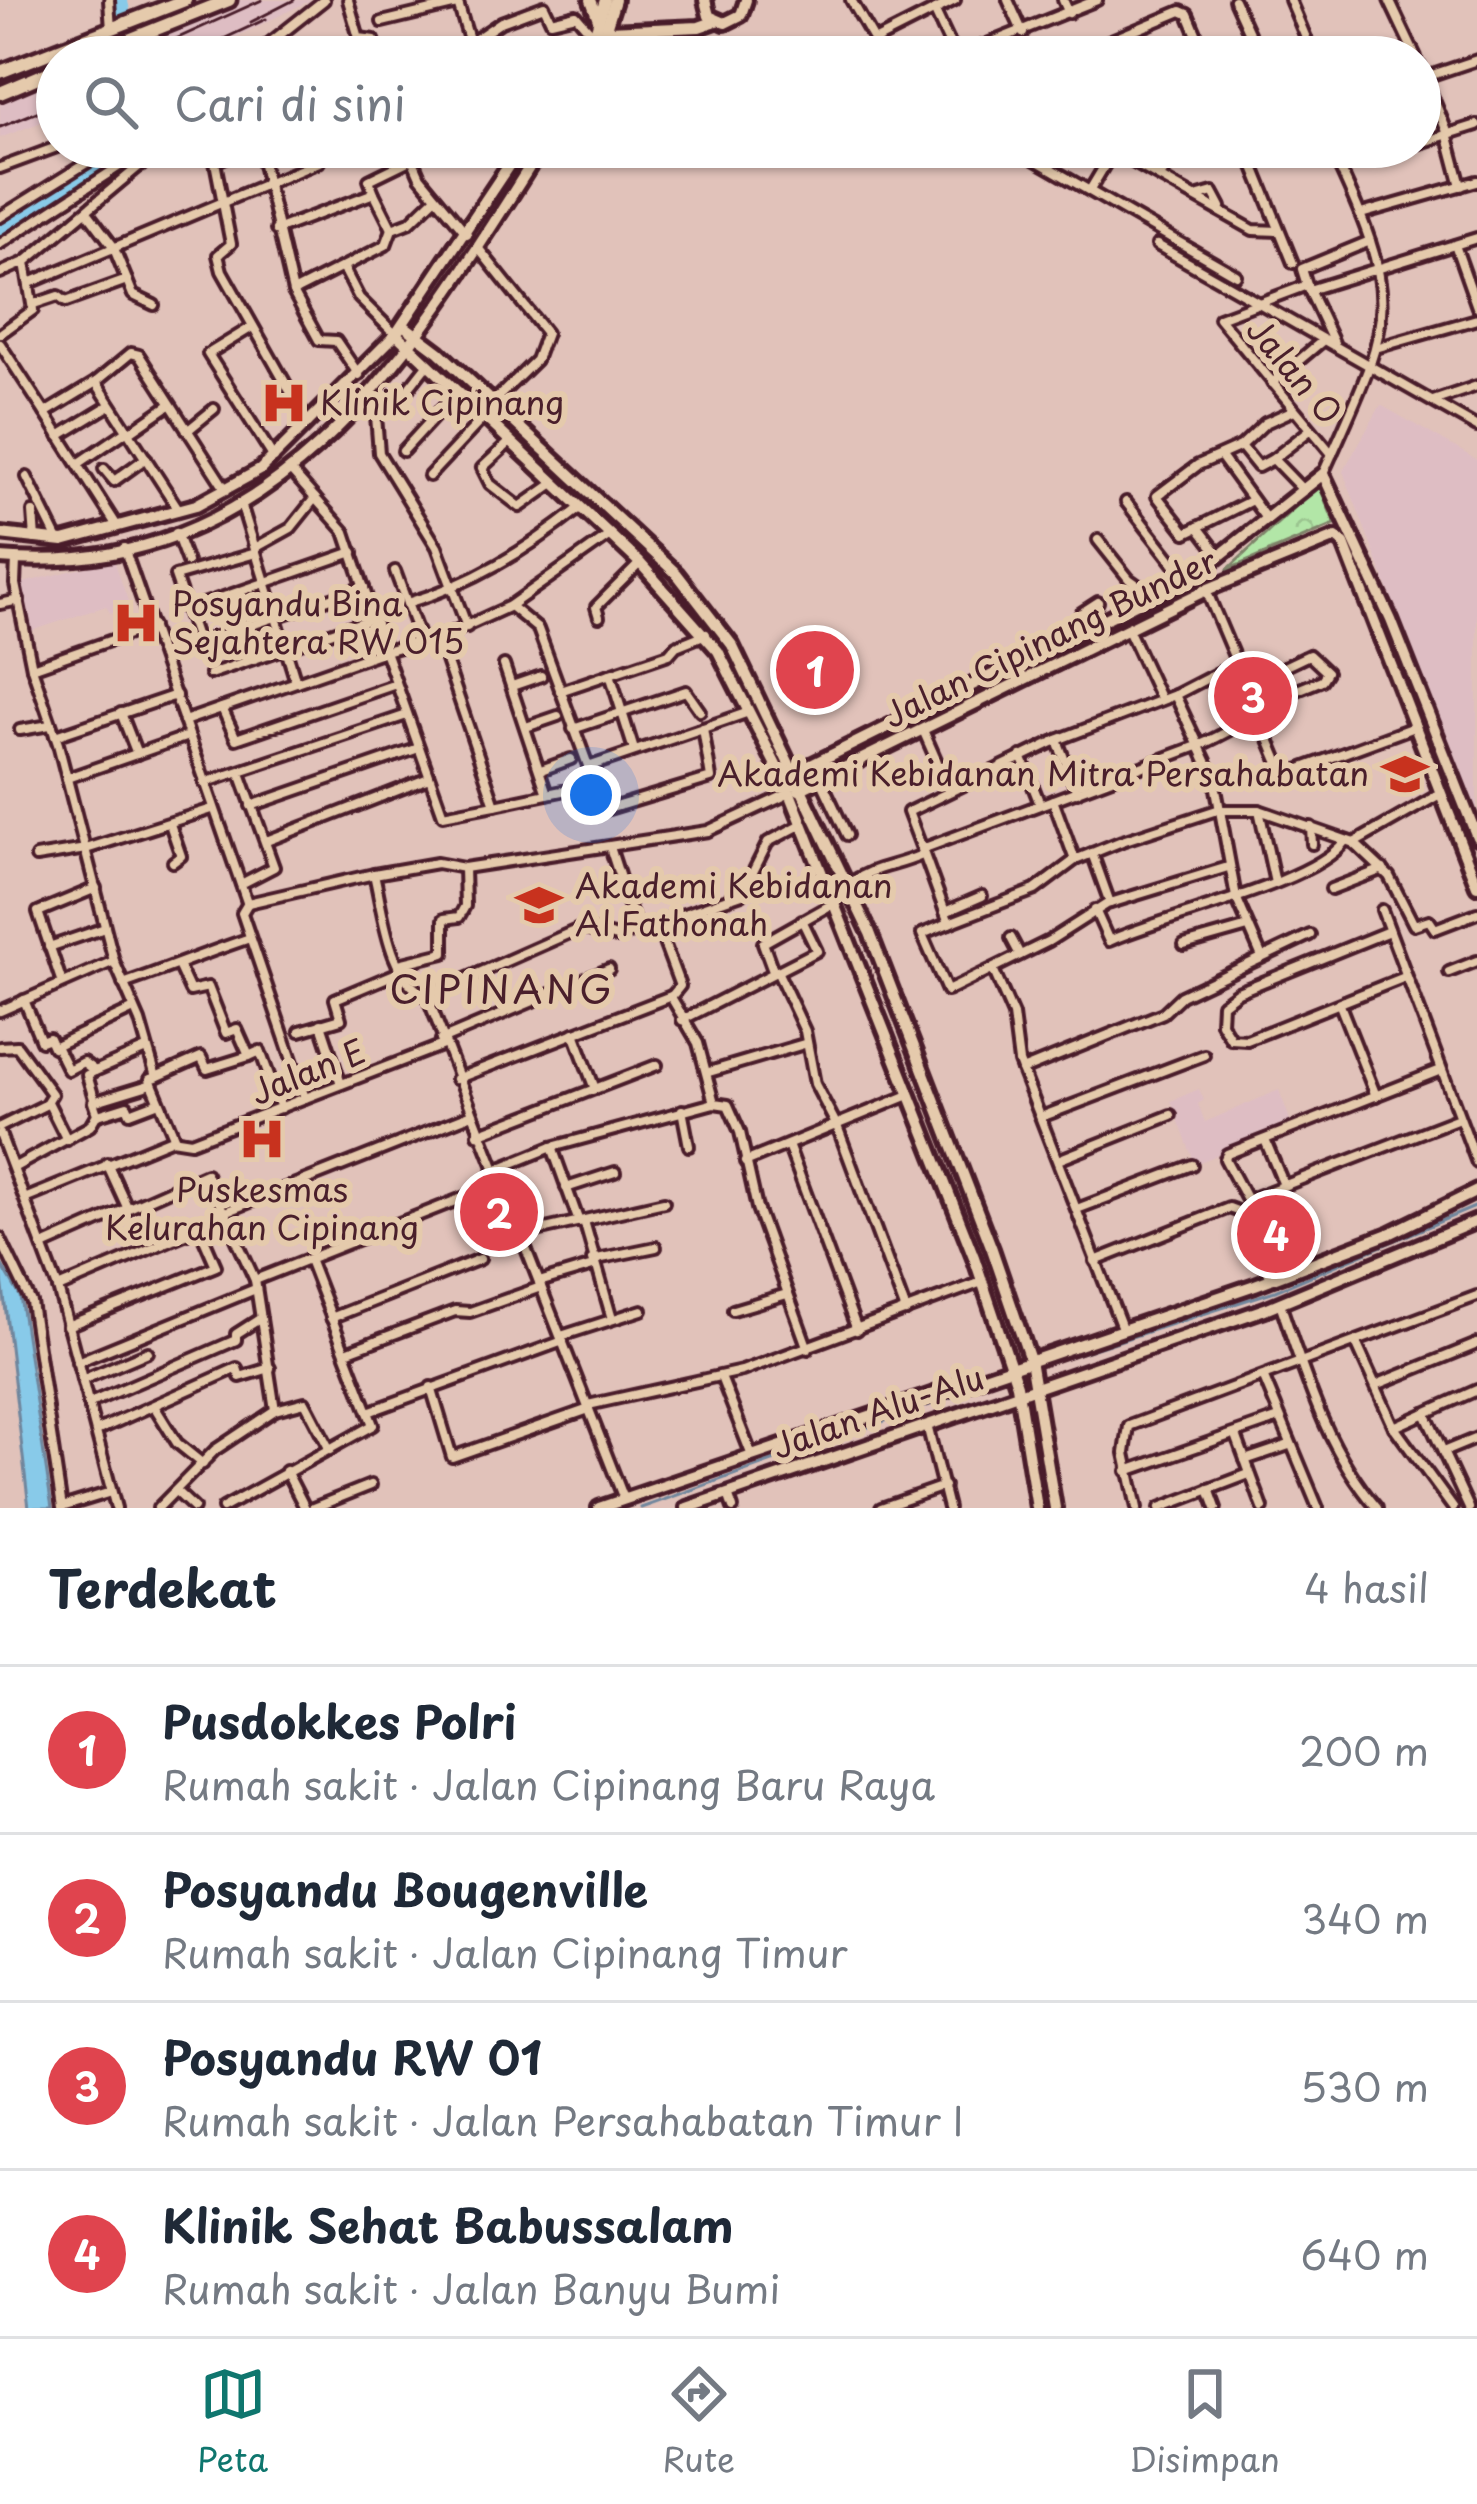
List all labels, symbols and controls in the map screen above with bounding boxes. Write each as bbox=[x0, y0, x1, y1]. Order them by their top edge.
search box bbox=[36, 36, 1441, 168]
text: Cari di sini bbox=[174, 68, 406, 136]
icon: search bbox=[78, 69, 144, 135]
street label: Jalan O bbox=[1236, 305, 1355, 434]
place label: Klinik Cipinang bbox=[320, 376, 564, 426]
hospital icon: Klinik Cipinang bbox=[259, 378, 309, 428]
street label: Jalan Cipinang Bunder bbox=[874, 534, 1224, 739]
place label: Posyandu Bina Sejahtera RW 015 bbox=[172, 577, 464, 665]
hospital icon: Posyandu Bina Sejahtera RW 015 bbox=[111, 598, 161, 648]
pin: 1 bbox=[776, 625, 854, 715]
pin: 3 bbox=[1214, 651, 1292, 741]
place label: Akademi Kebidanan Mitra Persahabatan bbox=[717, 747, 1369, 797]
school or university icon: Akademi Kebidanan Mitra Persahabatan bbox=[1380, 749, 1430, 799]
your location bbox=[561, 765, 621, 825]
place label: Akademi Kebidanan Al Fathonah bbox=[575, 859, 893, 947]
school or university icon: Akademi Kebidanan Al Fathonah bbox=[514, 880, 564, 930]
district label: CIPINANG bbox=[389, 958, 615, 1017]
street label: Jalan E bbox=[242, 1025, 372, 1116]
hospital icon: Puskesmas Kelurahan Cipinang bbox=[237, 1114, 287, 1164]
place label: Puskesmas Kelurahan Cipinang bbox=[105, 1163, 419, 1251]
pin: 2 bbox=[460, 1167, 538, 1257]
pin: 4 bbox=[1237, 1189, 1315, 1279]
street label: Jalan Alu-Alu bbox=[765, 1351, 990, 1470]
text: Terdekat bbox=[48, 1548, 277, 1625]
text: 4 hasil bbox=[1304, 1557, 1429, 1616]
text: Pusdokkes Polri bbox=[162, 1686, 517, 1754]
text: 1 bbox=[78, 1720, 96, 1779]
text: 200 m bbox=[1299, 1720, 1429, 1779]
text: Rumah sakit · Jalan Cipinang Baru Raya bbox=[162, 1754, 935, 1813]
text: Posyandu Bougenville bbox=[162, 1854, 648, 1922]
text: 2 bbox=[73, 1888, 101, 1947]
text: 340 m bbox=[1301, 1888, 1429, 1947]
text: Rumah sakit · Jalan Cipinang Timur bbox=[162, 1922, 848, 1981]
text: Posyandu RW 01 bbox=[162, 2022, 542, 2090]
text: 3 bbox=[74, 2056, 100, 2115]
text: 530 m bbox=[1300, 2056, 1429, 2115]
text: Rumah sakit · Jalan Persahabatan Timur I bbox=[162, 2090, 964, 2149]
text: Klinik Sehat Babussalam bbox=[162, 2190, 734, 2258]
text: 4 bbox=[74, 2224, 100, 2283]
text: 640 m bbox=[1301, 2224, 1429, 2283]
text: Rumah sakit · Jalan Banyu Bumi bbox=[162, 2258, 780, 2317]
tab: Peta bbox=[197, 2361, 268, 2483]
tab: Rute bbox=[662, 2361, 735, 2483]
tab: Disimpan bbox=[1129, 2361, 1280, 2483]

